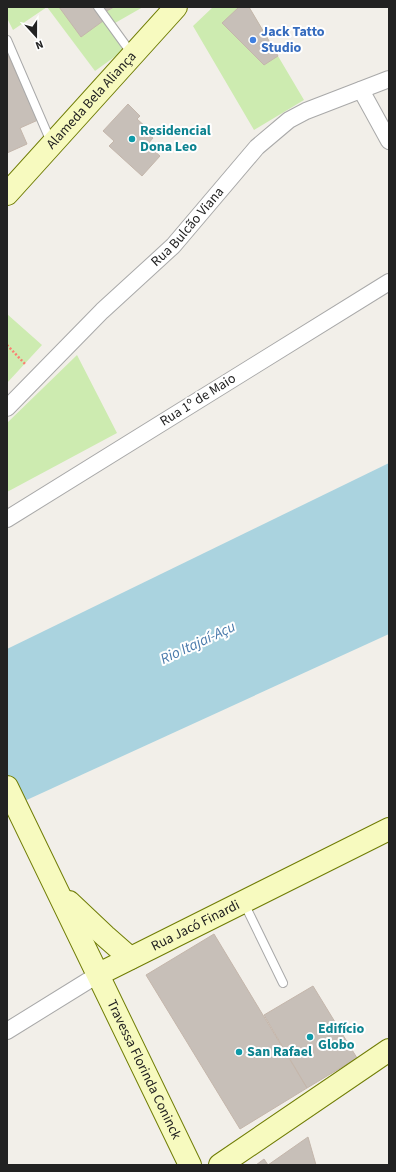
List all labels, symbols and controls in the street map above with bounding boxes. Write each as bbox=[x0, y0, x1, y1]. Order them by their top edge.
north arrow bbox=[16, 16, 56, 56]
place label: Jack Tatto Studio bbox=[261, 22, 325, 58]
marker: Jack Tatto Studio bbox=[248, 35, 258, 45]
text: N bbox=[33, 37, 46, 53]
street label: Alameda Bela Aliança bbox=[42, 47, 141, 154]
place label: Residencial Dona Leo bbox=[140, 121, 211, 157]
marker: Residencial Dona Leo bbox=[127, 134, 137, 144]
street label: Rua Bulcão Viana bbox=[147, 183, 229, 271]
street label: Rua 1º de Maio bbox=[156, 369, 240, 431]
water label: Rio Itajaí-Açu bbox=[157, 616, 239, 670]
street label: Rua Jacó Finardi bbox=[148, 895, 243, 956]
street label: Travessa Florinda Coninck bbox=[101, 996, 186, 1143]
place label: Edifício Globo bbox=[318, 1019, 364, 1055]
marker: Edifício Globo bbox=[305, 1032, 315, 1042]
place label: San Rafael bbox=[247, 1042, 312, 1062]
marker: San Rafael bbox=[234, 1047, 244, 1057]

